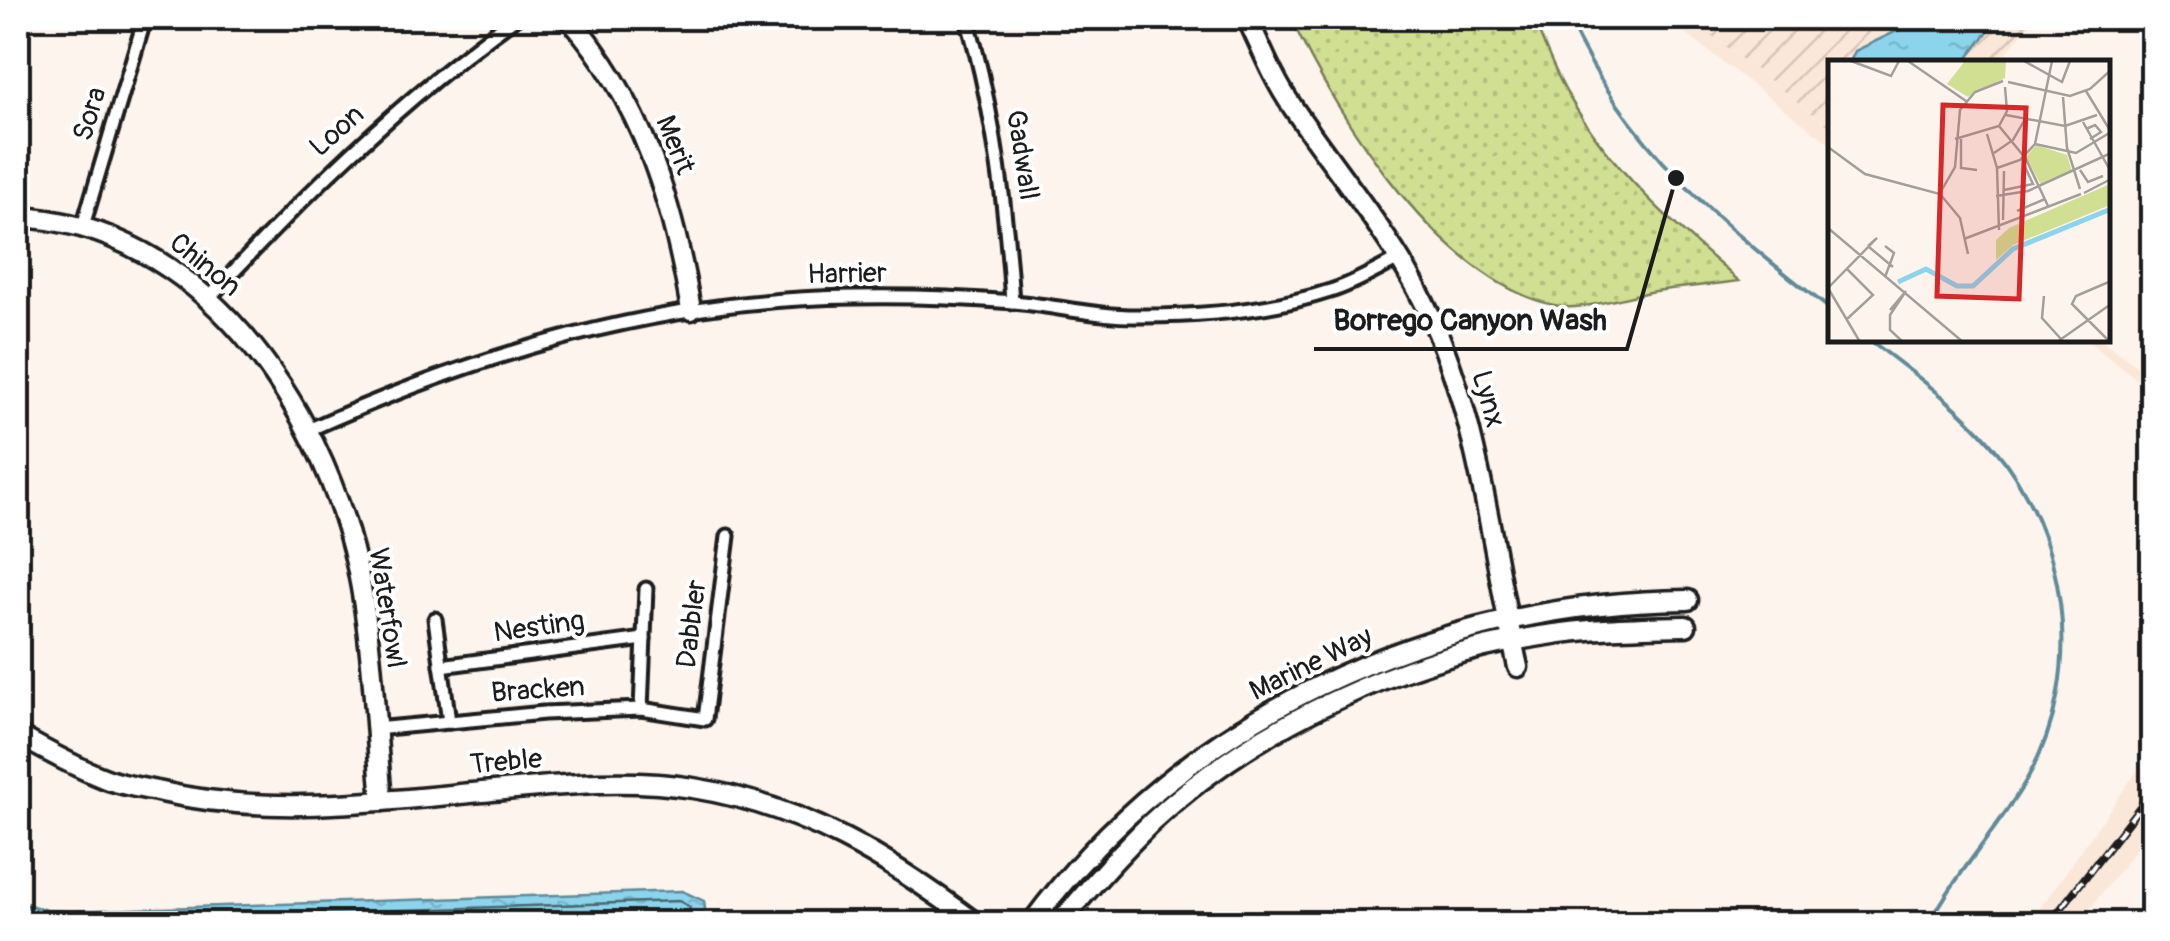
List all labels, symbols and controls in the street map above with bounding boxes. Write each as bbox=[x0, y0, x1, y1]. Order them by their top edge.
inset map bbox=[1828, 60, 2110, 342]
street label: Sora bbox=[65, 83, 115, 145]
street label: Loon bbox=[302, 97, 372, 165]
street label: Gadwall bbox=[998, 108, 1046, 202]
street label: Merit bbox=[647, 111, 703, 180]
street label: Chinon bbox=[162, 225, 248, 305]
street label: Harrier bbox=[807, 256, 887, 292]
callout: Borrego Canyon Wash bbox=[1314, 289, 1627, 349]
text: Borrego Canyon Wash bbox=[1333, 302, 1607, 339]
street label: Lynx bbox=[1463, 366, 1513, 432]
street label: Waterfowl bbox=[360, 545, 414, 671]
street label: Dabbler bbox=[669, 578, 715, 670]
street label: Nesting bbox=[491, 603, 587, 651]
street label: Marine Way bbox=[1244, 619, 1378, 709]
street label: Bracken bbox=[490, 669, 586, 711]
street label: Treble bbox=[469, 741, 544, 783]

